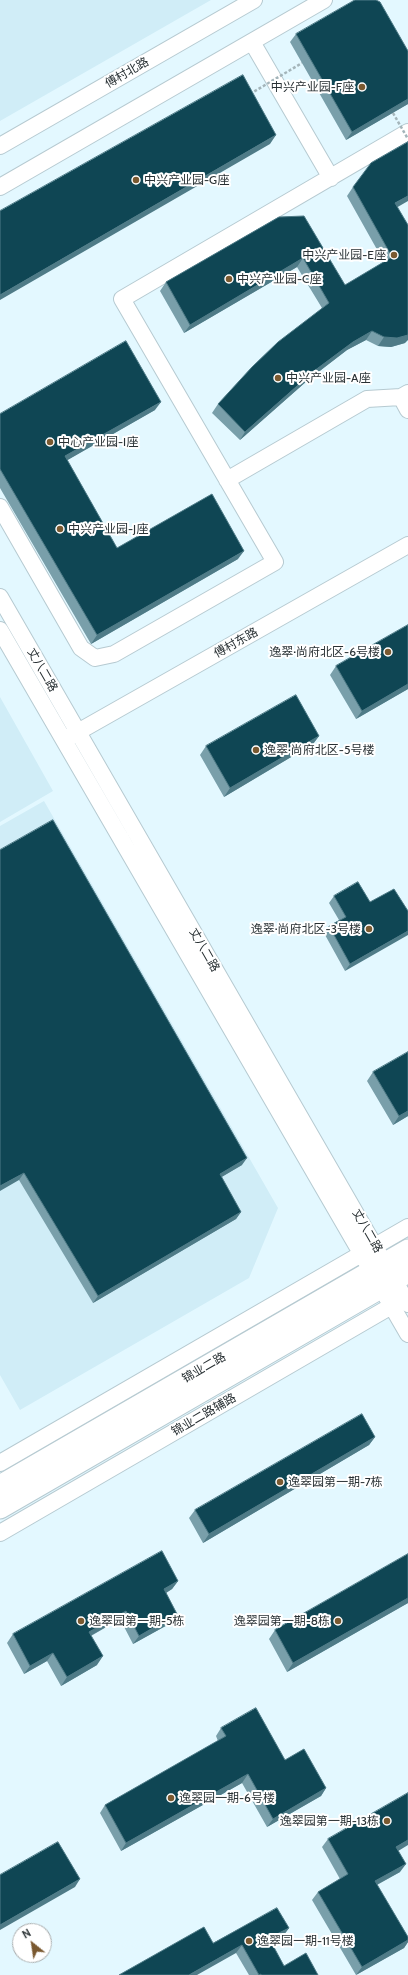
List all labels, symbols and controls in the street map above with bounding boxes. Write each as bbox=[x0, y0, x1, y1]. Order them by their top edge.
street label: 傅村北路 bbox=[103, 55, 151, 91]
place label: 中兴产业园-F座 bbox=[271, 80, 354, 94]
marker: 中兴产业园-F座 bbox=[357, 82, 367, 92]
place label: 中兴产业园-G座 bbox=[144, 173, 229, 187]
marker: 中兴产业园-G座 bbox=[131, 175, 141, 185]
place label: 中兴产业园-E座 bbox=[302, 248, 386, 262]
marker: 中兴产业园-E座 bbox=[389, 250, 399, 260]
place label: 中兴产业园-C座 bbox=[237, 272, 321, 286]
marker: 中兴产业园-C座 bbox=[224, 274, 234, 284]
place label: 中兴产业园-A座 bbox=[286, 371, 370, 385]
marker: 中兴产业园-A座 bbox=[273, 373, 283, 383]
place label: 中心产业园-I座 bbox=[58, 435, 138, 449]
marker: 中心产业园-I座 bbox=[45, 437, 55, 447]
place label: 中兴产业园-J座 bbox=[68, 522, 148, 536]
marker: 中兴产业园-J座 bbox=[55, 524, 65, 534]
street label: 傅村东路 bbox=[212, 625, 260, 661]
place label: 逸翠·尚府北区-6号楼 bbox=[269, 645, 380, 659]
street label: 丈八二路 bbox=[24, 646, 60, 694]
marker: 逸翠·尚府北区-6号楼 bbox=[383, 647, 393, 657]
place label: 逸翠·尚府北区-5号楼 bbox=[264, 743, 374, 757]
marker: 逸翠·尚府北区-5号楼 bbox=[251, 745, 261, 755]
place label: 逸翠·尚府北区-3号楼 bbox=[251, 922, 361, 936]
marker: 逸翠·尚府北区-3号楼 bbox=[364, 924, 374, 934]
street label: 丈八二路 bbox=[186, 926, 222, 974]
street label: 丈八二路 bbox=[349, 1207, 385, 1255]
street label: 锦业二路 bbox=[180, 1350, 228, 1386]
street label: 锦业二路辅路 bbox=[169, 1391, 239, 1439]
place label: 逸翠园第一期-7栋 bbox=[288, 1475, 383, 1489]
marker: 逸翠园第一期-7栋 bbox=[275, 1477, 285, 1487]
place label: 逸翠园第一期-5栋 bbox=[89, 1614, 185, 1628]
place label: 逸翠园第一期-8栋 bbox=[234, 1614, 330, 1628]
marker: 逸翠园第一期-5栋 bbox=[76, 1616, 86, 1626]
marker: 逸翠园第一期-8栋 bbox=[333, 1616, 343, 1626]
place label: 逸翠园一期-6号楼 bbox=[179, 1791, 275, 1805]
marker: 逸翠园一期-6号楼 bbox=[166, 1793, 176, 1803]
place label: 逸翠园第一期-13栋 bbox=[280, 1814, 379, 1828]
marker: 逸翠园第一期-13栋 bbox=[382, 1816, 392, 1826]
north arrow bbox=[12, 1923, 52, 1963]
text: N bbox=[20, 1925, 33, 1941]
place label: 逸翠园一期-11号楼 bbox=[257, 1934, 354, 1948]
marker: 逸翠园一期-11号楼 bbox=[244, 1936, 254, 1946]

